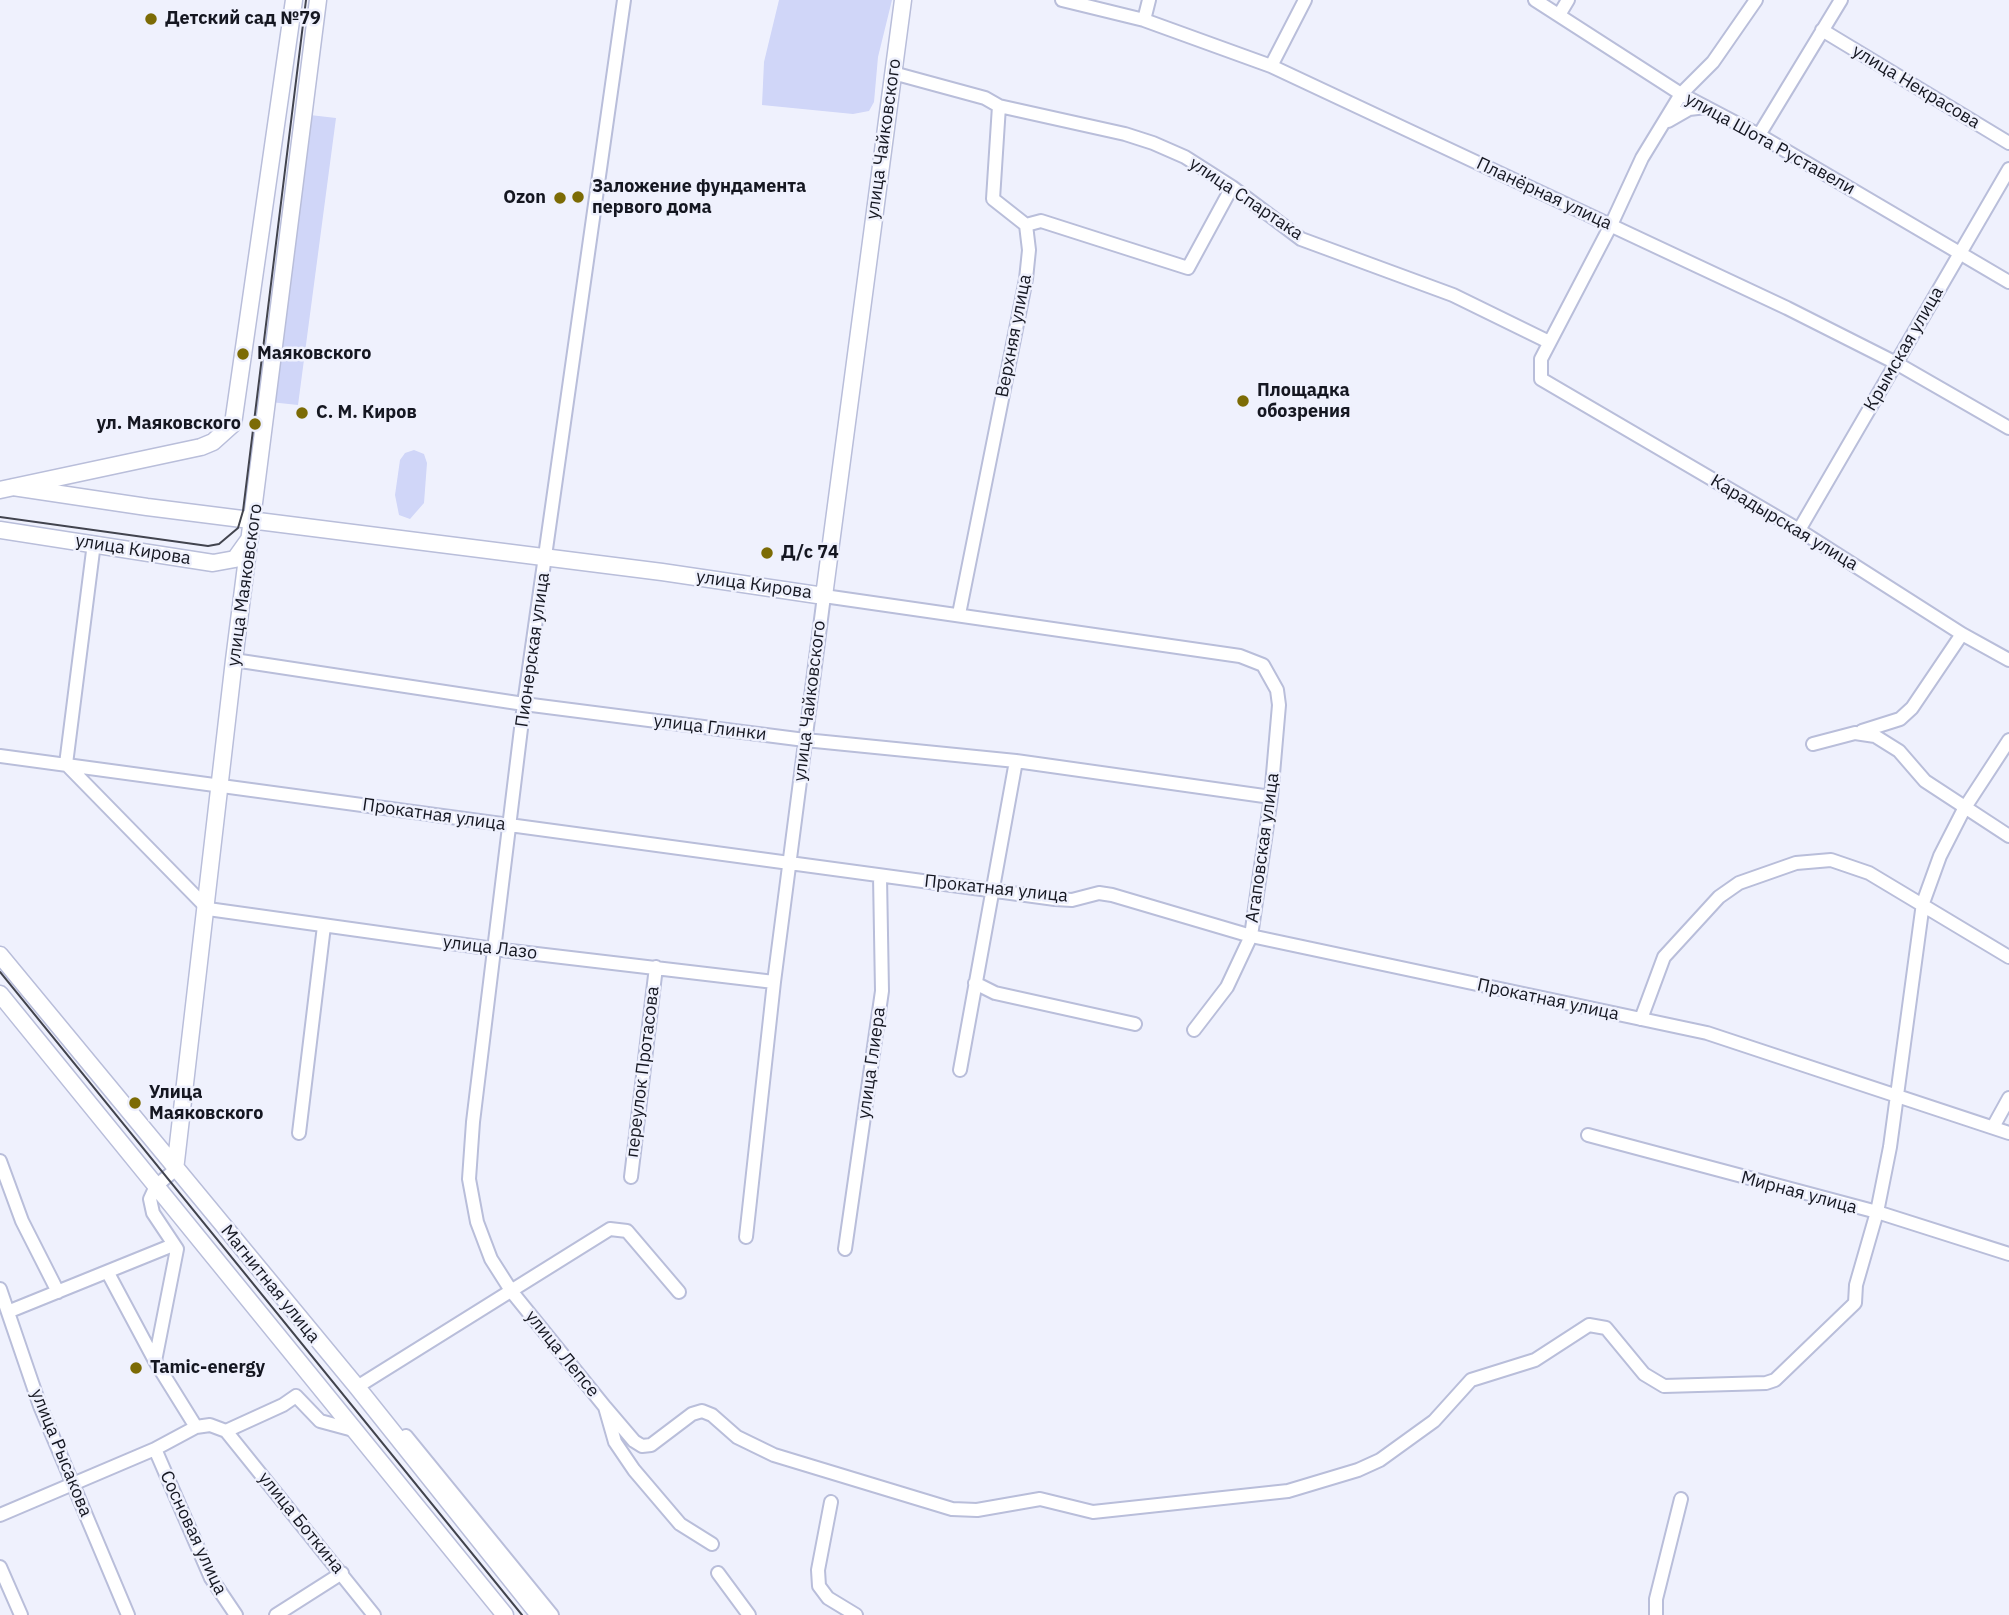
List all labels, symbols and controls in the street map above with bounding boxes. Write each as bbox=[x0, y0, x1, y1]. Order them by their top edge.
place label: Детский сад №79 bbox=[165, 8, 321, 30]
marker: Детский сад №79 bbox=[143, 11, 159, 27]
street label: улица Некрасова bbox=[1848, 40, 1984, 134]
street label: улица Чайковского bbox=[862, 57, 906, 221]
street label: улица Шота Руставели bbox=[1681, 88, 1859, 200]
street label: улица Спартака bbox=[1185, 153, 1307, 245]
street label: Планёрная улица bbox=[1473, 153, 1615, 235]
place label: Заложение фундамента первого дома bbox=[592, 176, 806, 218]
place label: Ozon bbox=[503, 187, 546, 209]
marker: Заложение фундамента первого дома bbox=[570, 189, 586, 205]
marker: Ozon bbox=[552, 190, 568, 206]
street label: Верхняя улица bbox=[991, 273, 1037, 399]
street label: Крымская улица bbox=[1860, 283, 1948, 415]
place label: Маяковского bbox=[257, 343, 371, 365]
marker: Маяковского bbox=[235, 346, 251, 362]
place label: Площадка обозрения bbox=[1257, 380, 1351, 422]
marker: Площадка обозрения bbox=[1235, 393, 1251, 409]
place label: С. М. Киров bbox=[316, 402, 417, 424]
marker: С. М. Киров bbox=[294, 405, 310, 421]
place label: ул. Маяковского bbox=[97, 413, 241, 435]
marker: ул. Маяковского bbox=[247, 416, 263, 432]
street label: Карадырская улица bbox=[1706, 470, 1862, 576]
street label: улица Маяковского bbox=[223, 502, 267, 668]
street label: улица Кирова bbox=[74, 530, 192, 570]
place label: Д/с 74 bbox=[781, 542, 839, 564]
marker: Д/с 74 bbox=[759, 545, 775, 561]
street label: улица Кирова bbox=[695, 566, 813, 604]
street label: Пионерская улица bbox=[511, 571, 555, 729]
street label: улица Чайковского bbox=[789, 619, 831, 783]
street label: улица Глинки bbox=[652, 710, 768, 746]
street label: Агаповская улица bbox=[1242, 772, 1284, 924]
street label: Прокатная улица bbox=[361, 794, 507, 836]
street label: Прокатная улица bbox=[923, 871, 1069, 907]
street label: улица Лазо bbox=[441, 931, 539, 965]
street label: Прокатная улица bbox=[1475, 974, 1621, 1026]
street label: переулок Протасова bbox=[622, 985, 664, 1159]
street label: улица Глиера bbox=[853, 1006, 891, 1120]
place label: Улица Маяковского bbox=[149, 1082, 263, 1124]
marker: Улица Маяковского bbox=[127, 1095, 143, 1111]
street label: Мирная улица bbox=[1738, 1167, 1860, 1219]
street label: Магнитная улица bbox=[216, 1221, 324, 1347]
street label: улица Лепсе bbox=[520, 1306, 604, 1402]
place label: Tamic-energy bbox=[150, 1357, 265, 1379]
marker: Tamic-energy bbox=[128, 1360, 144, 1376]
street label: улица Рысакова bbox=[26, 1386, 96, 1520]
street label: Сосновая улица bbox=[155, 1468, 231, 1598]
street label: улица Боткина bbox=[253, 1468, 349, 1578]

